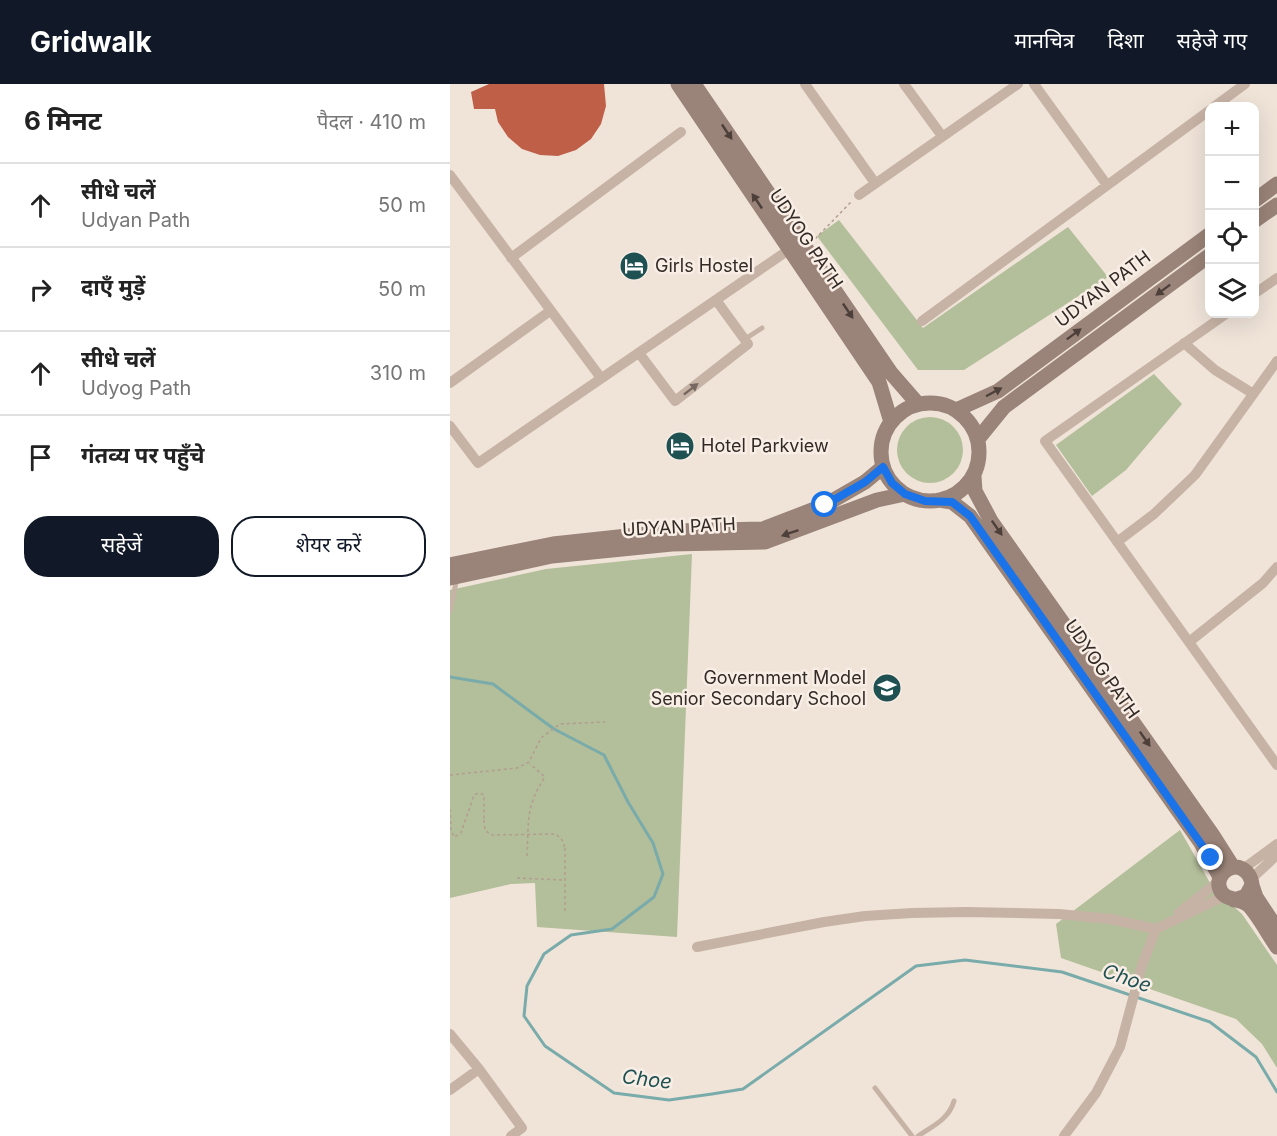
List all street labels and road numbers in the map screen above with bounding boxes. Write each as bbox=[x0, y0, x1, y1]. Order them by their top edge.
street label: UDYOG PATH bbox=[765, 185, 847, 293]
street label: UDYAN PATH bbox=[1051, 246, 1154, 331]
street label: UDYAN PATH bbox=[622, 513, 736, 540]
street label: UDYOG PATH bbox=[1061, 615, 1144, 722]

